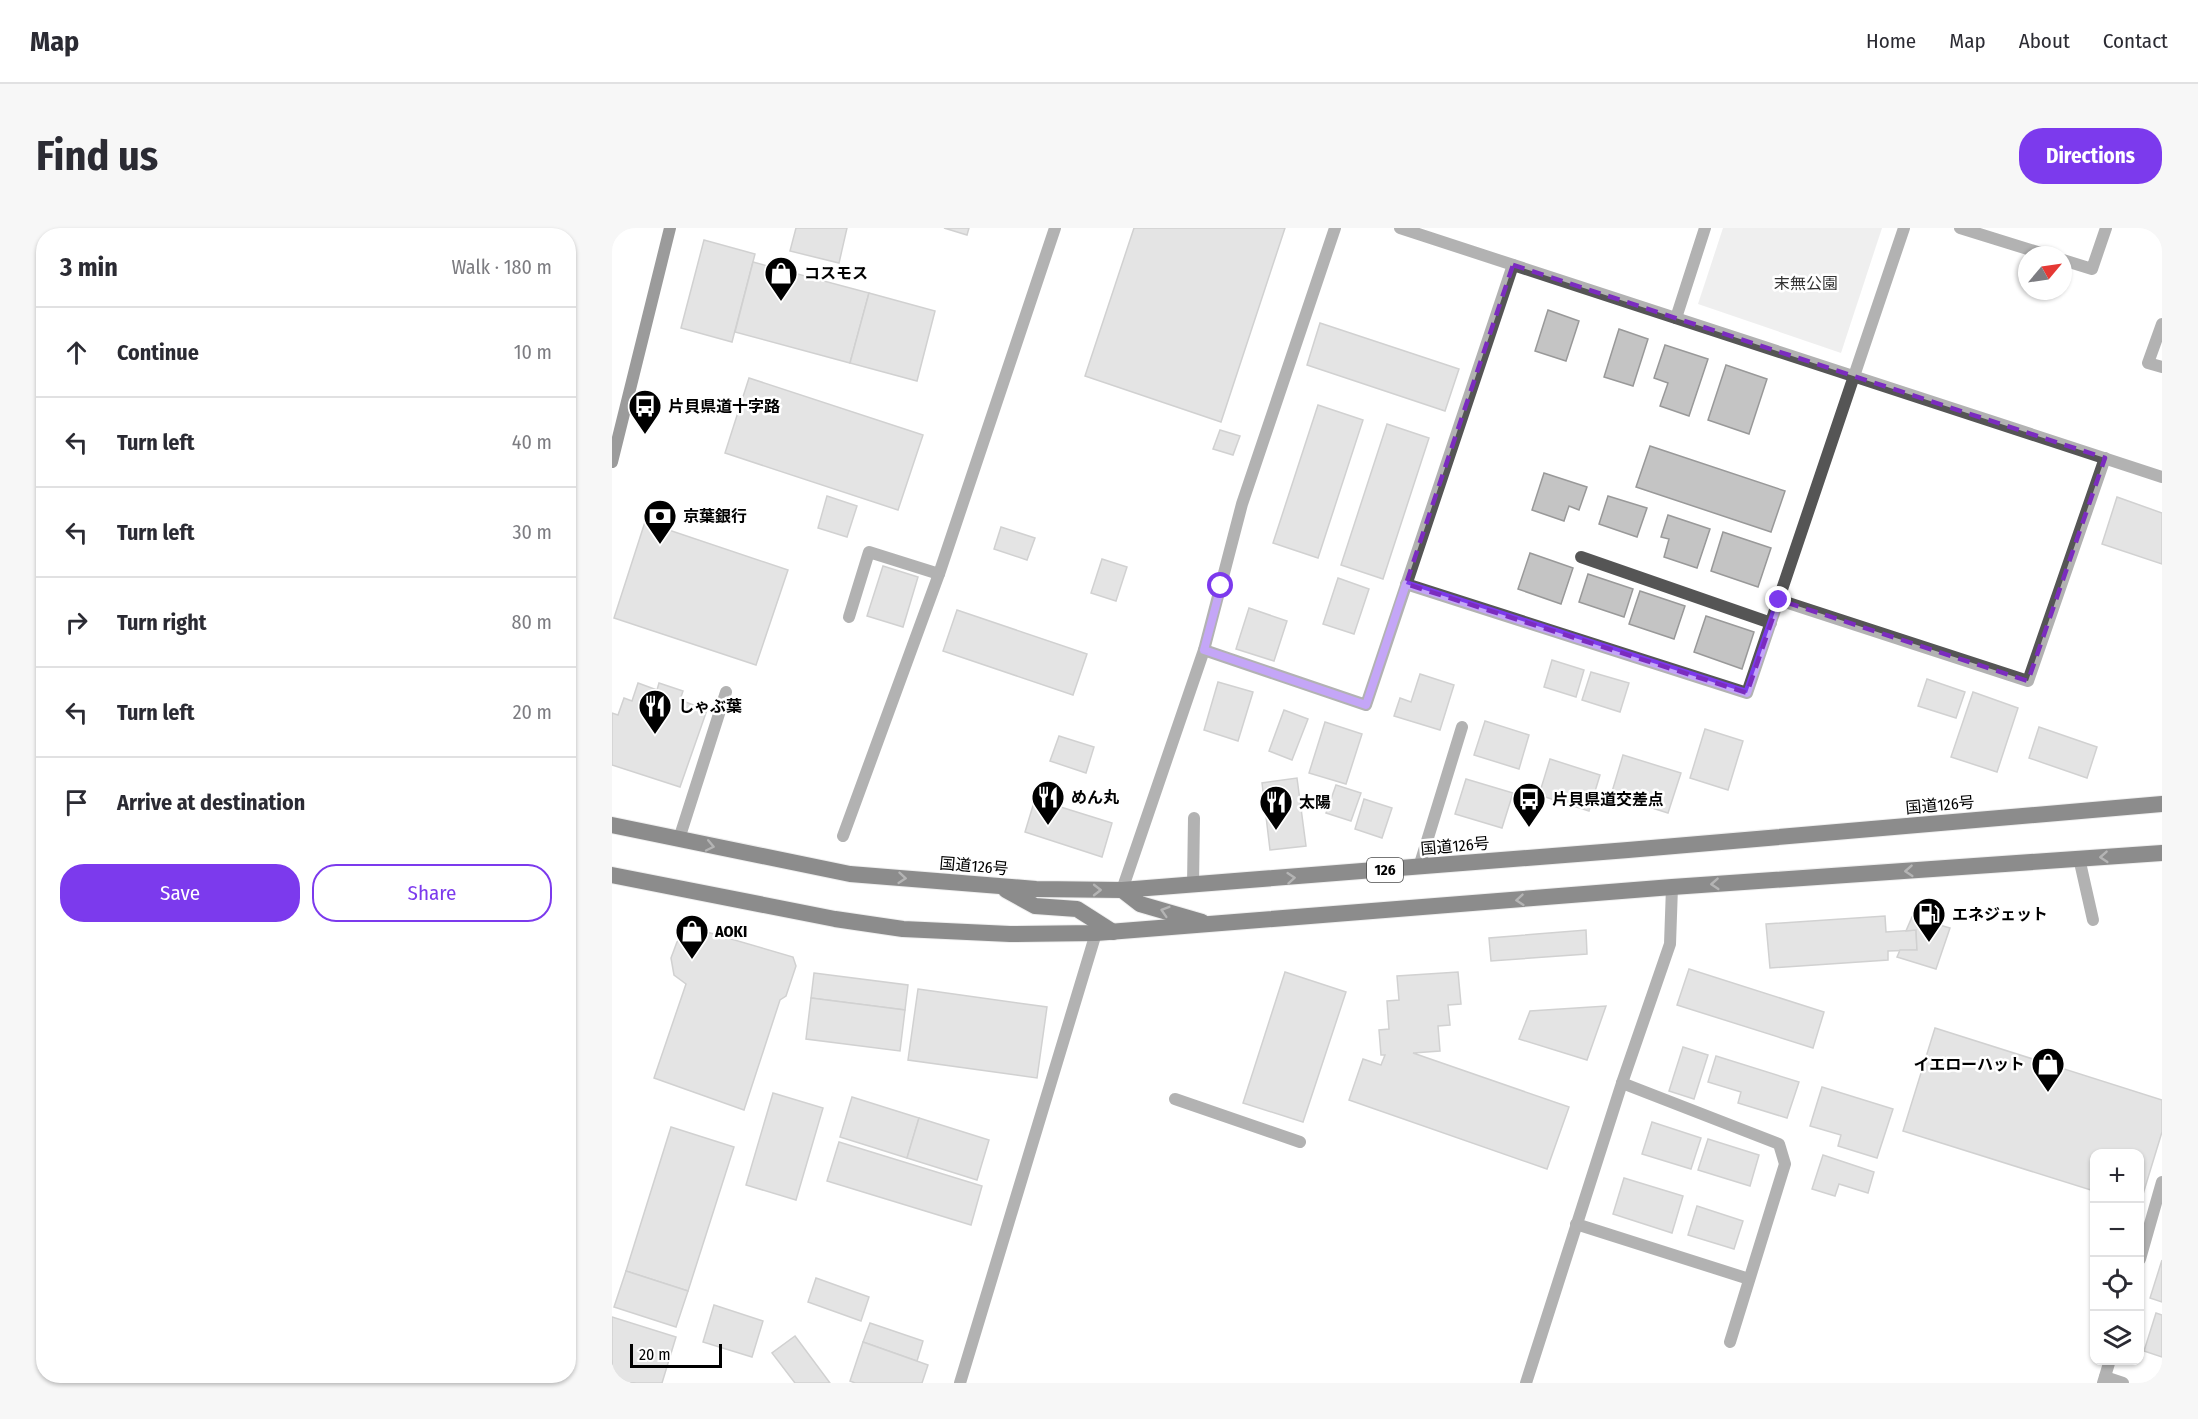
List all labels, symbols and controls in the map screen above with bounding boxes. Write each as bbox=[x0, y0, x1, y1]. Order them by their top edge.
text: Map bbox=[30, 25, 79, 58]
text: Home bbox=[1866, 28, 1916, 54]
text: Map bbox=[1949, 28, 1986, 54]
text: About bbox=[2019, 28, 2070, 54]
text: Contact bbox=[2103, 28, 2168, 54]
button: Directions bbox=[2019, 128, 2162, 184]
text: Find us bbox=[36, 131, 158, 181]
north arrow bbox=[2018, 246, 2072, 300]
text: 3 min bbox=[60, 252, 118, 283]
text: Walk · 180 m bbox=[451, 255, 552, 279]
shop icon: コスモス bbox=[763, 255, 799, 302]
place label: コスモス bbox=[804, 264, 868, 283]
park label: 末無公園 bbox=[1774, 274, 1838, 293]
icon: ahead bbox=[60, 336, 93, 369]
text: Continue bbox=[117, 339, 199, 366]
text: 10 m bbox=[514, 340, 552, 364]
bus stop icon: 片貝県道十字路 bbox=[627, 388, 663, 435]
place label: 片貝県道十字路 bbox=[668, 397, 780, 416]
icon: left bbox=[60, 426, 93, 459]
text: Turn left bbox=[117, 429, 195, 456]
text: 40 m bbox=[512, 430, 552, 454]
bank icon: 京葉銀行 bbox=[642, 498, 678, 545]
place label: 京葉銀行 bbox=[683, 507, 747, 526]
icon: left bbox=[60, 516, 93, 549]
text: Turn left bbox=[117, 519, 195, 546]
text: 30 m bbox=[512, 520, 552, 544]
route start bbox=[1207, 572, 1233, 598]
route end bbox=[1765, 586, 1791, 612]
icon: right bbox=[60, 606, 93, 639]
text: Turn right bbox=[117, 609, 206, 636]
text: 80 m bbox=[512, 610, 552, 634]
restaurant icon: しゃぶ葉 bbox=[637, 688, 673, 735]
icon: left bbox=[60, 696, 93, 729]
place label: しゃぶ葉 bbox=[678, 697, 742, 716]
text: Turn left bbox=[117, 699, 195, 726]
text: 20 m bbox=[513, 700, 552, 724]
restaurant icon: めん丸 bbox=[1030, 779, 1066, 826]
bus stop icon: 片貝県道交差点 bbox=[1511, 781, 1547, 828]
restaurant icon: 太陽 bbox=[1258, 784, 1294, 831]
icon: arrive bbox=[60, 786, 93, 819]
place label: めん丸 bbox=[1071, 788, 1119, 807]
text: Arrive at destination bbox=[117, 789, 305, 816]
place label: 片貝県道交差点 bbox=[1552, 790, 1664, 809]
place label: 太陽 bbox=[1299, 793, 1331, 812]
street label: 国道126号 bbox=[1905, 793, 1975, 817]
street label: 国道126号 bbox=[1420, 834, 1490, 858]
one-way arrow bbox=[705, 838, 715, 851]
one-way arrow bbox=[2099, 850, 2108, 863]
street label: 国道126号 bbox=[939, 854, 1009, 878]
road number: 126 bbox=[1367, 858, 1403, 882]
button: Save bbox=[60, 864, 300, 922]
button: Share bbox=[312, 864, 552, 922]
one-way arrow bbox=[1905, 864, 1914, 877]
one-way arrow bbox=[1287, 871, 1296, 884]
one-way arrow bbox=[898, 872, 907, 885]
one-way arrow bbox=[1710, 878, 1719, 891]
one-way arrow bbox=[1092, 884, 1101, 896]
one-way arrow bbox=[1516, 893, 1525, 906]
fuel station icon: エネジェット bbox=[1911, 896, 1947, 943]
place label: エネジェット bbox=[1952, 905, 2048, 924]
one-way arrow bbox=[1160, 906, 1171, 918]
shop icon: AOKI bbox=[674, 913, 710, 960]
place label: AOKI bbox=[714, 922, 747, 941]
shop icon: イエローハット bbox=[2030, 1046, 2066, 1093]
place label: イエローハット bbox=[1913, 1055, 2025, 1074]
map controls bbox=[2090, 1149, 2144, 1365]
button: + bbox=[2090, 1149, 2144, 1203]
button: − bbox=[2090, 1203, 2144, 1257]
button: locate bbox=[2090, 1257, 2144, 1311]
button: layers bbox=[2090, 1311, 2144, 1365]
scale bar bbox=[630, 1341, 722, 1368]
text: 20 m bbox=[639, 1345, 670, 1364]

